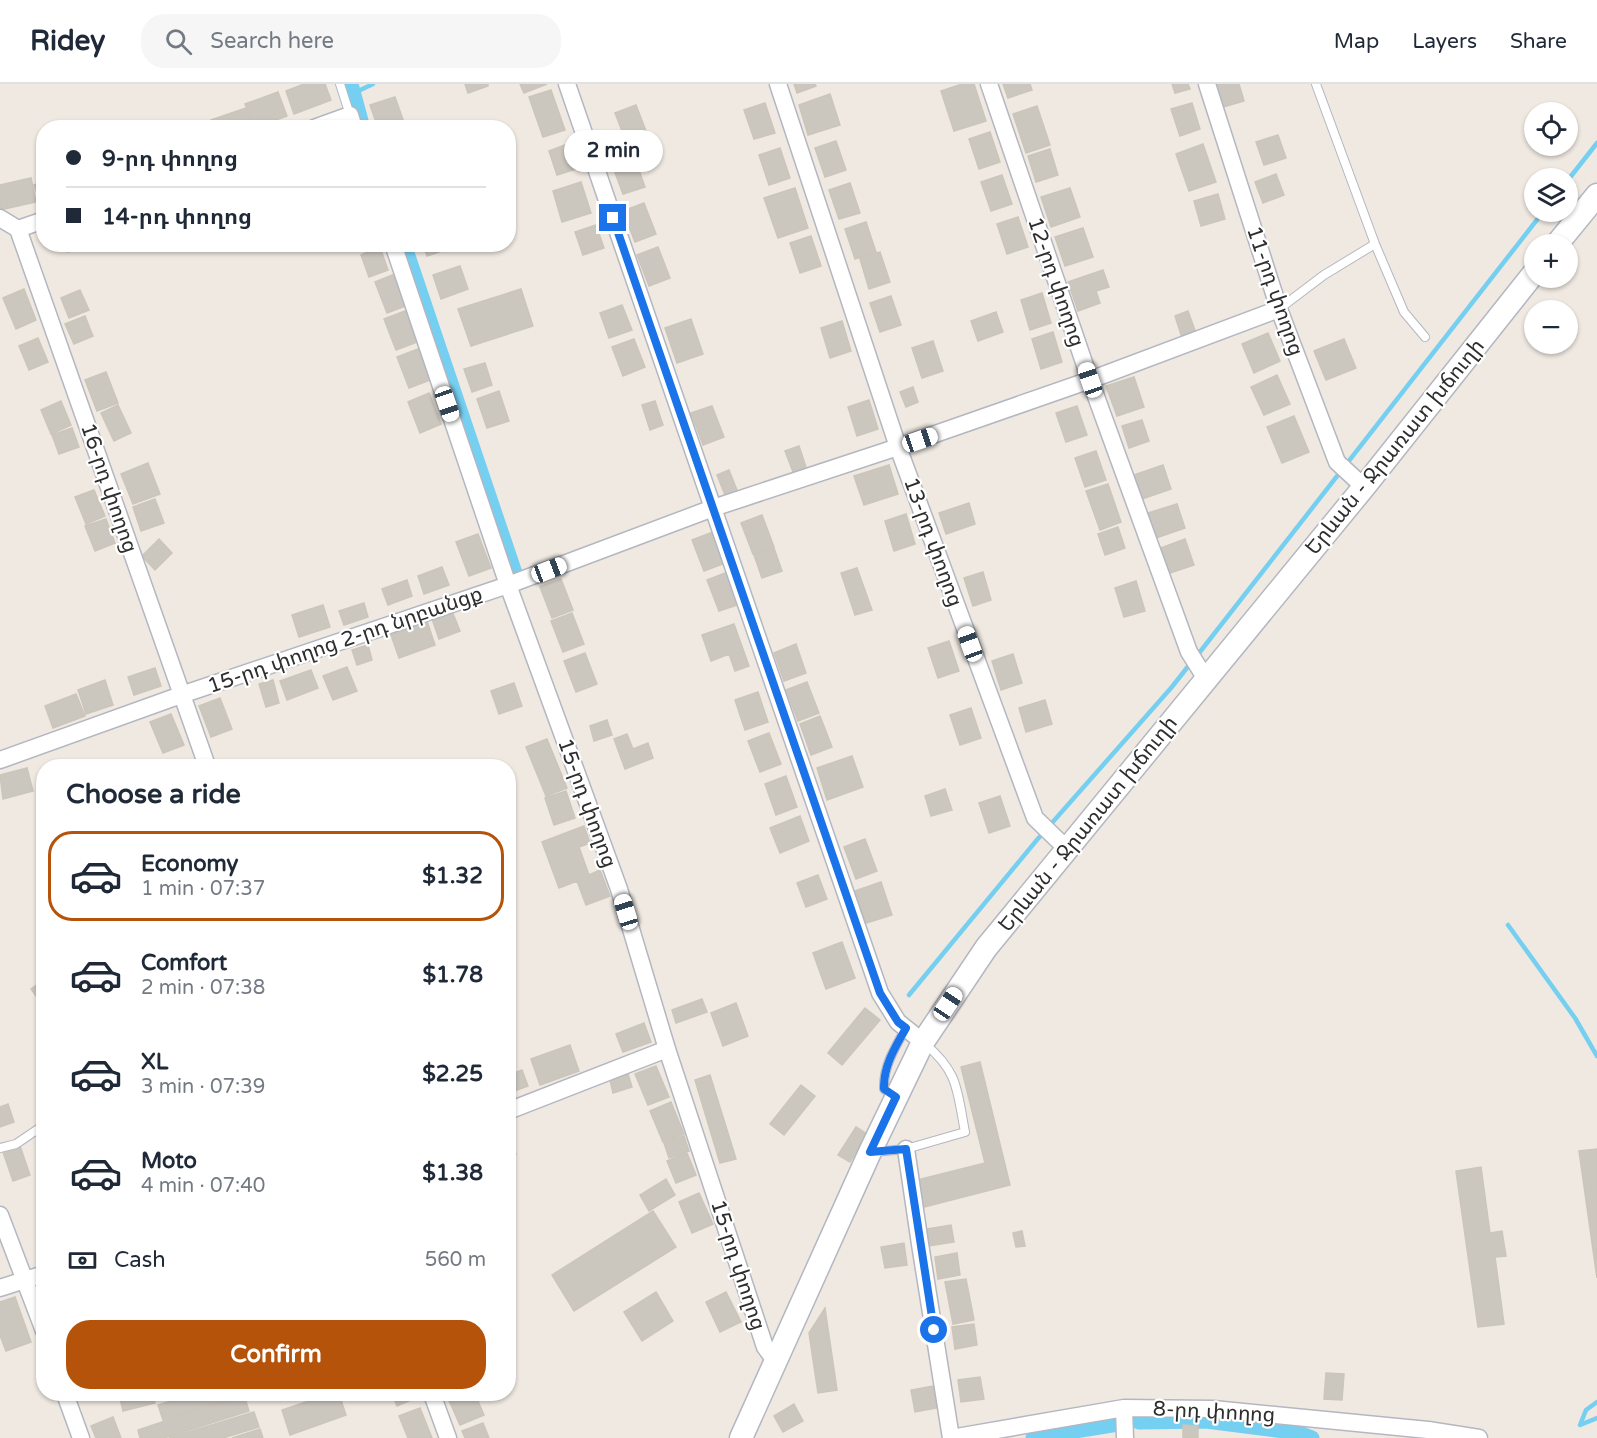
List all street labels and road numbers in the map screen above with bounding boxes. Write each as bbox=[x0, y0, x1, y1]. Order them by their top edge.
street label: 12-րդ փողոց bbox=[1022, 214, 1090, 350]
street label: 11-րդ փողոց bbox=[1241, 223, 1309, 359]
street label: Երևան - Ջրառատ խճուղի bbox=[1300, 334, 1490, 560]
street label: 16-րդ փողոց bbox=[75, 420, 143, 556]
street label: 13-րդ փողոց bbox=[898, 474, 968, 610]
street label: 15-րդ փողոց 2-րդ նրբանցք bbox=[204, 581, 486, 699]
street label: Երևան - Ջրառատ խճուղի bbox=[993, 711, 1183, 937]
street label: 15-րդ փողոց bbox=[552, 735, 622, 871]
street label: 15-րդ փողոց bbox=[705, 1197, 771, 1333]
street label: 8-րդ փողոց bbox=[1152, 1396, 1276, 1428]

